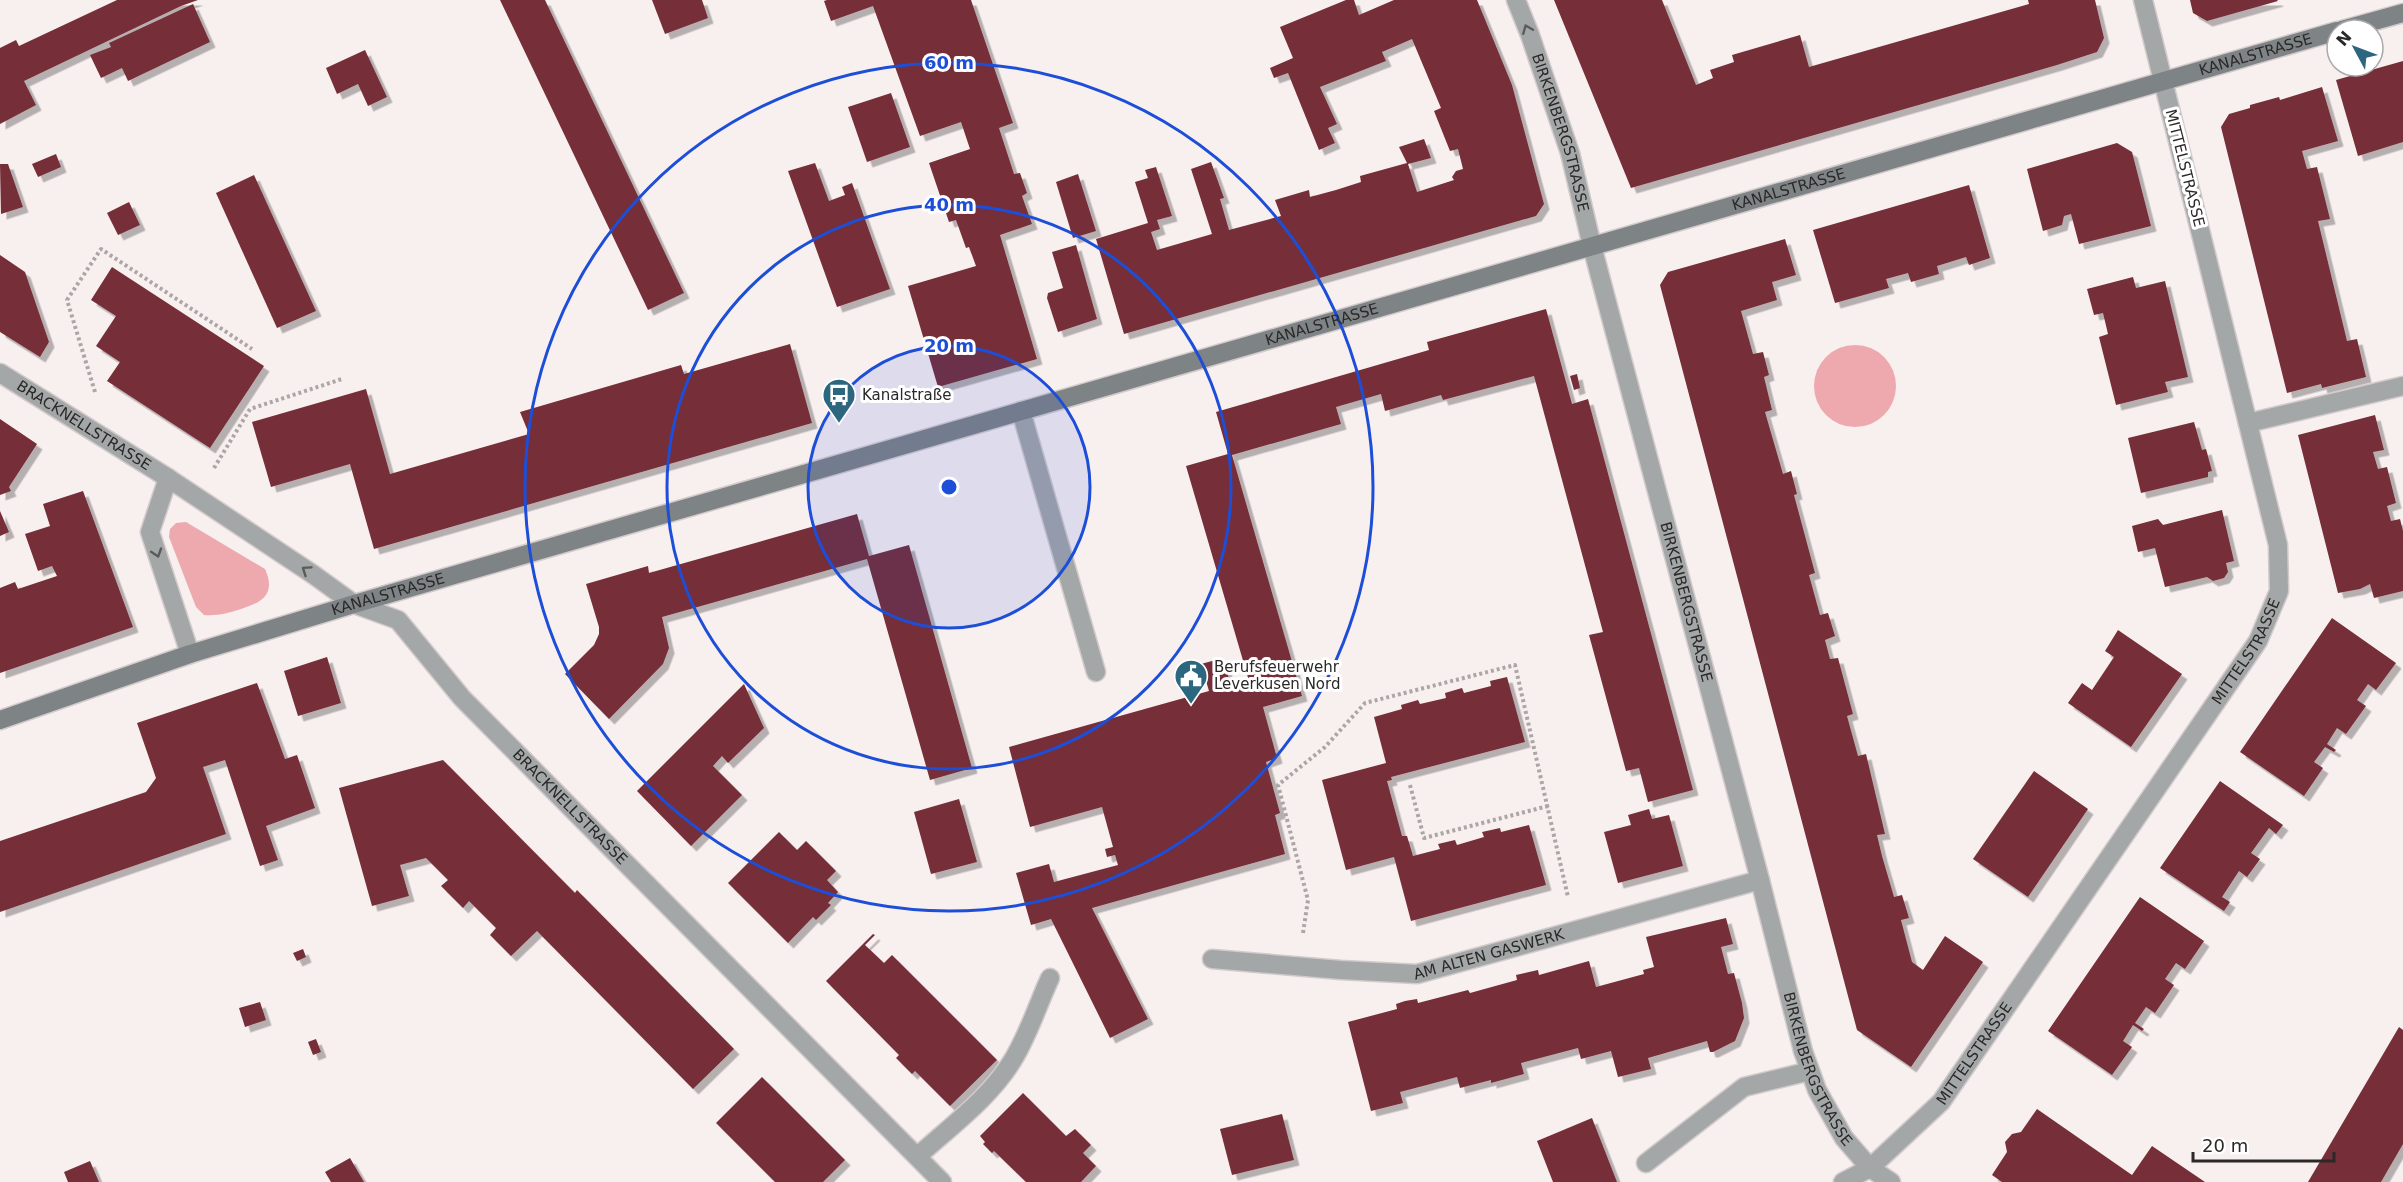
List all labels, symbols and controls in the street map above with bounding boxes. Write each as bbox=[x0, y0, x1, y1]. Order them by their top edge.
north arrow bbox=[2325, 18, 2385, 78]
one-way arrow bbox=[1522, 24, 1535, 35]
text: N bbox=[2332, 27, 2356, 50]
street label: KANALSTRASSE bbox=[2197, 30, 2314, 79]
street label: BIRKENBERGSTRASSE bbox=[1528, 51, 1593, 214]
text: 60 m bbox=[924, 52, 974, 73]
street label: MITTELSTRASSE bbox=[2162, 107, 2208, 229]
street label: KANALSTRASSE bbox=[1730, 165, 1847, 214]
text: 40 m bbox=[924, 194, 974, 215]
street label: KANALSTRASSE bbox=[1263, 299, 1381, 349]
text: 20 m bbox=[924, 335, 974, 356]
street label: BRACKNELLSTRASSE bbox=[13, 377, 155, 474]
bus stop icon: Kanalstraße bbox=[821, 377, 857, 424]
place label: Kanalstraße bbox=[862, 386, 951, 404]
centre of rings bbox=[939, 477, 959, 497]
street label: BIRKENBERGSTRASSE bbox=[1656, 520, 1716, 684]
one-way arrow bbox=[150, 548, 162, 558]
one-way arrow bbox=[302, 566, 313, 577]
street label: KANALSTRASSE bbox=[329, 569, 447, 619]
street label: MITTELSTRASSE bbox=[2208, 596, 2284, 708]
public building icon: Berufsfeuerwehr Leverkusen Nord bbox=[1173, 658, 1209, 705]
place label: Berufsfeuerwehr Leverkusen Nord bbox=[1214, 658, 1340, 693]
street label: BRACKNELLSTRASSE bbox=[509, 746, 631, 868]
street label: AM ALTEN GASWERK bbox=[1412, 925, 1567, 984]
street label: BIRKENBERGSTRASSE bbox=[1780, 990, 1856, 1150]
street label: MITTELSTRASSE bbox=[1933, 999, 2016, 1108]
scale bar bbox=[2193, 1125, 2334, 1163]
text: 20 m bbox=[2202, 1135, 2248, 1156]

